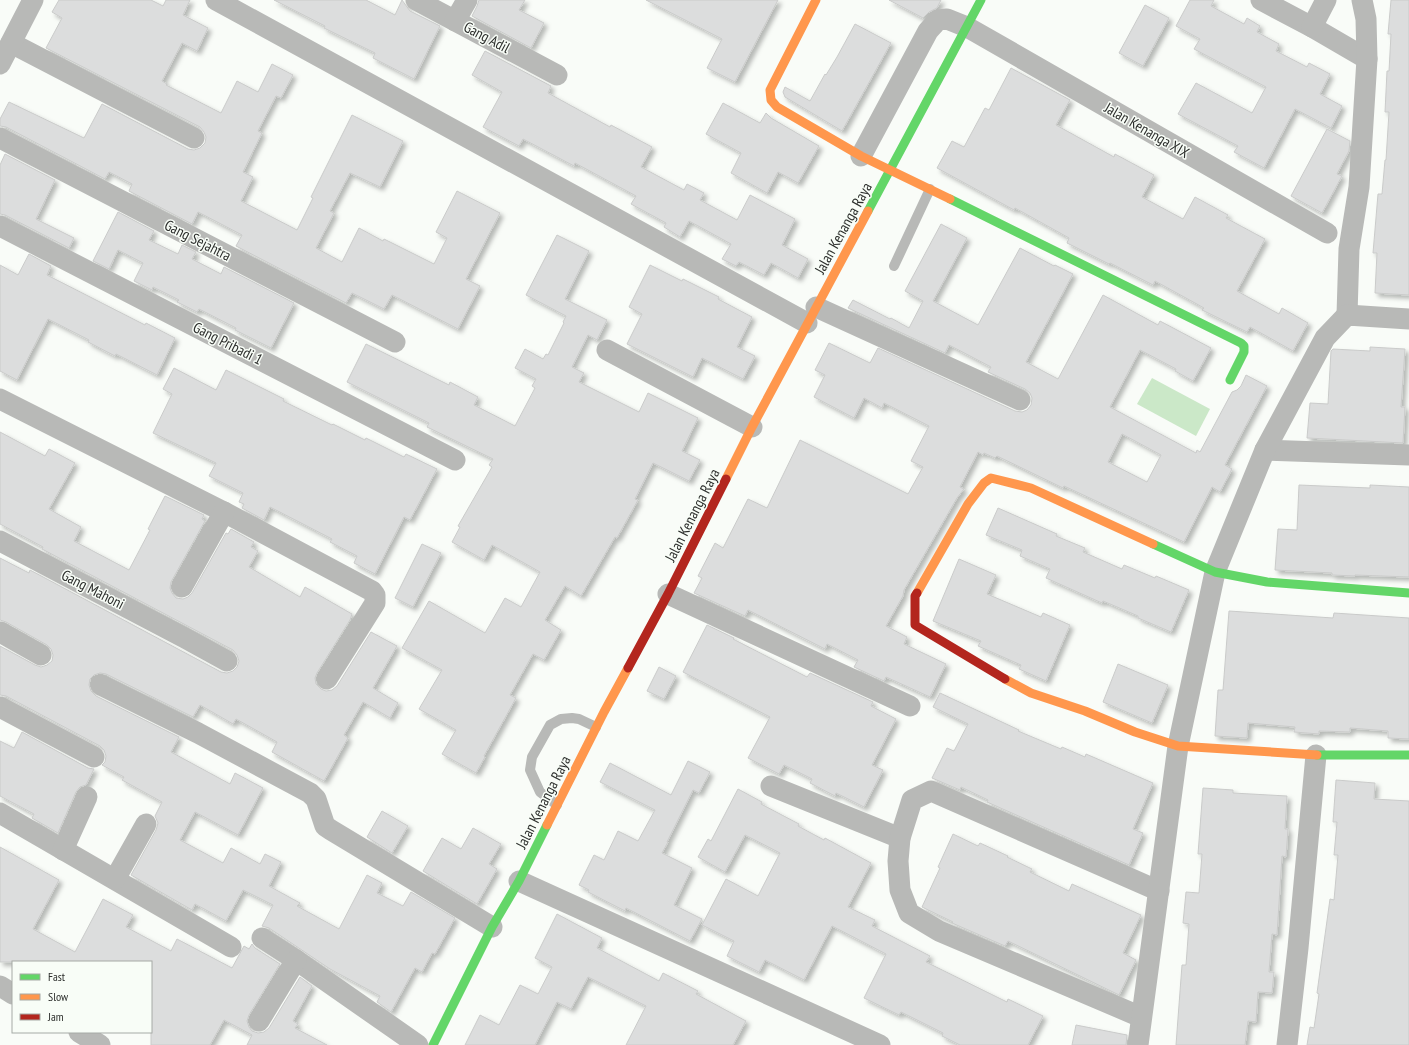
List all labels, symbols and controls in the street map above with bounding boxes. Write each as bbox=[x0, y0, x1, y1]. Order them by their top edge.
street label: Gang Adil bbox=[461, 17, 514, 57]
street label: Jalan Kenanga XIX bbox=[1100, 98, 1193, 162]
street label: Jalan Kenanga Raya bbox=[810, 179, 876, 278]
street label: Gang Sejahtra bbox=[161, 215, 235, 265]
street label: Gang Pribadi 1 bbox=[190, 317, 266, 369]
street label: Jalan Kenanga Raya bbox=[660, 465, 724, 565]
street label: Gang Mahoni bbox=[58, 565, 128, 613]
street label: Jalan Kenanga Raya bbox=[511, 752, 575, 852]
legend bbox=[12, 961, 152, 1033]
text: Fast bbox=[48, 969, 66, 984]
text: Slow bbox=[48, 989, 69, 1004]
text: Jam bbox=[47, 1009, 64, 1024]

